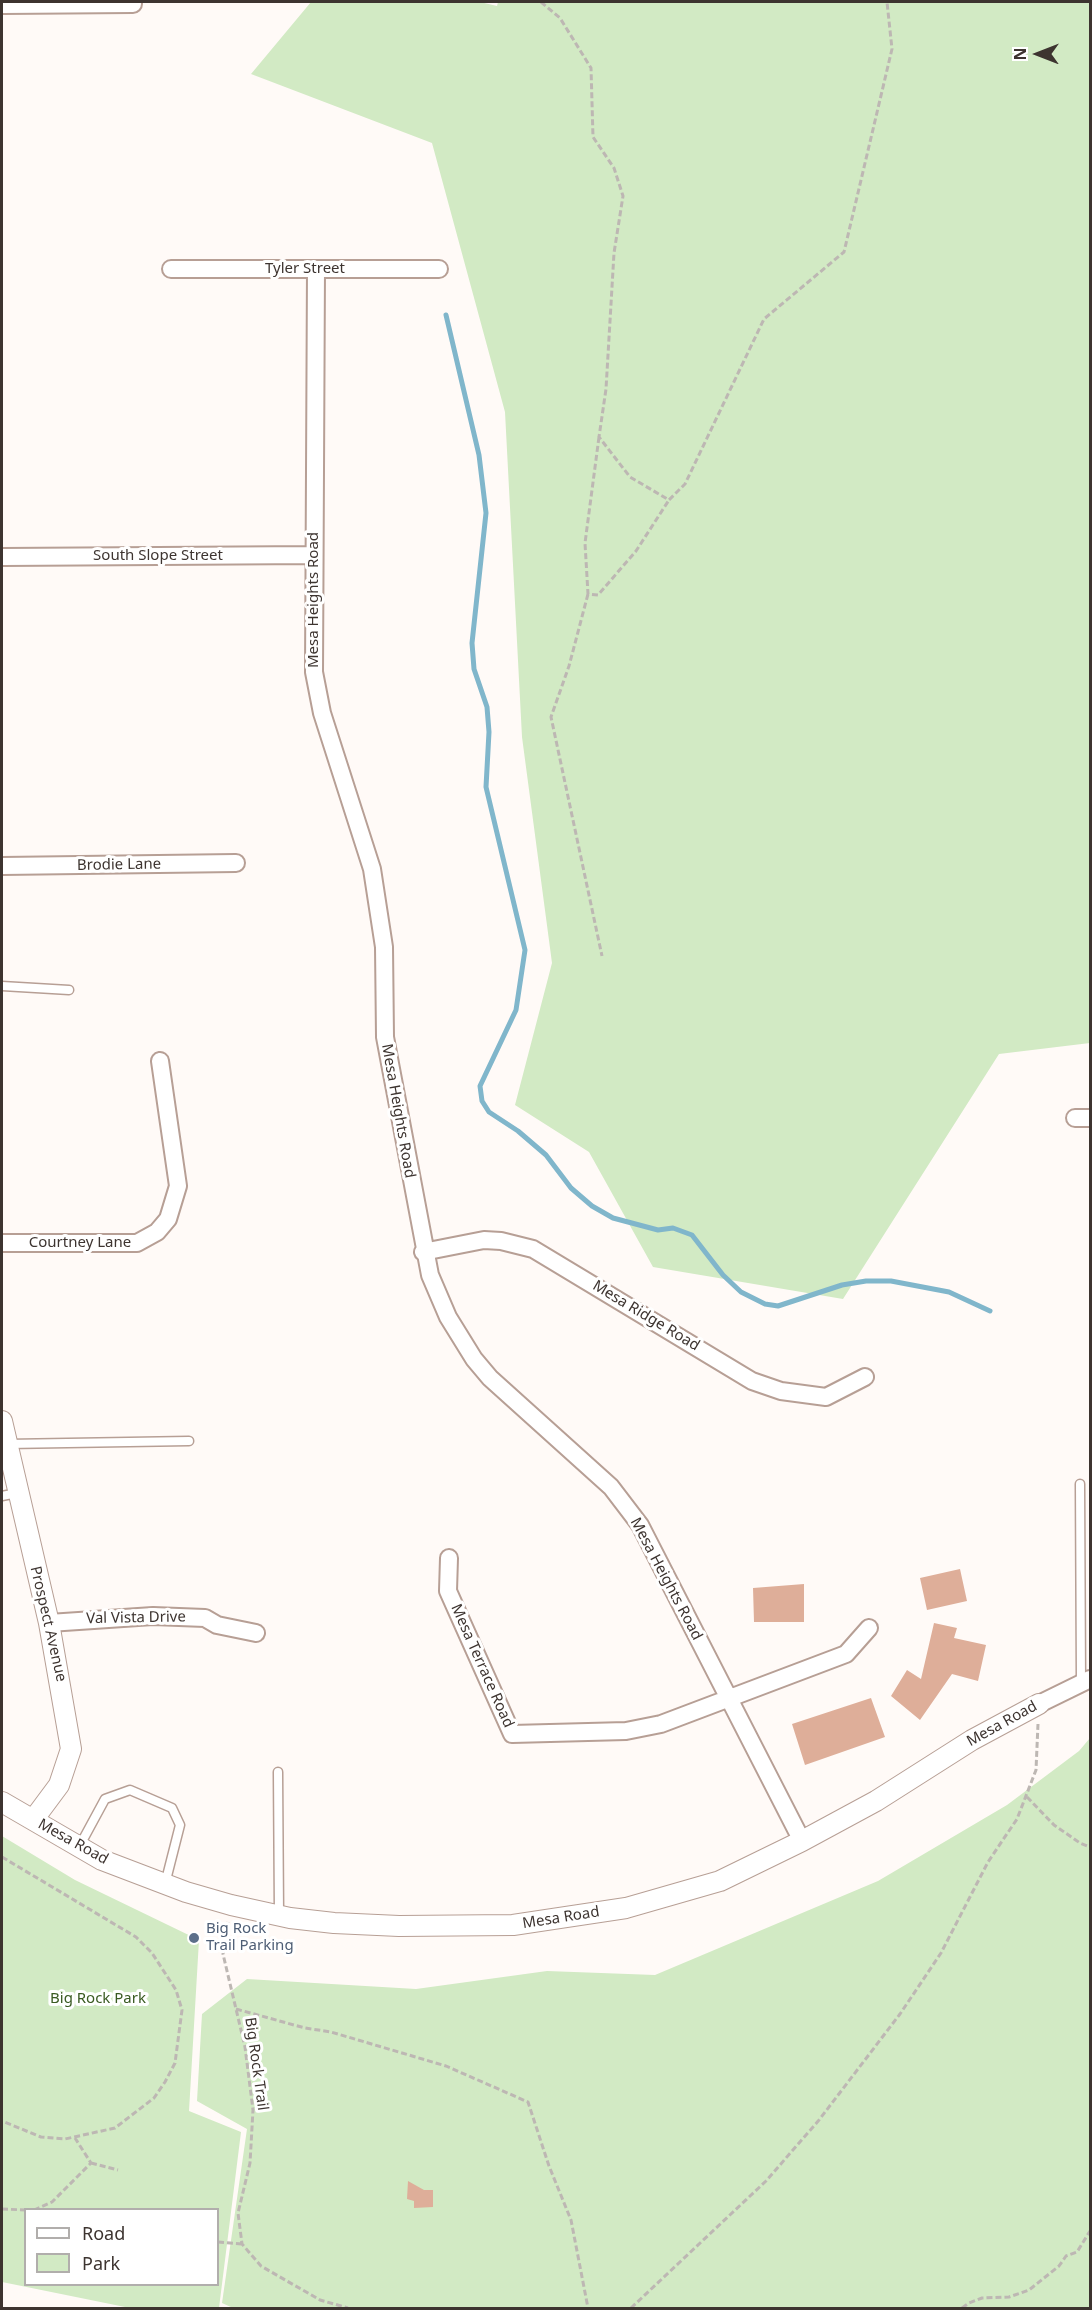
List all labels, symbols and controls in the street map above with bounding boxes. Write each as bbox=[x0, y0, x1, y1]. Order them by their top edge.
north arrow bbox=[1008, 24, 1068, 84]
text: N bbox=[1009, 48, 1031, 61]
street label: Tyler Street bbox=[265, 260, 345, 278]
street label: Mesa Heights Road bbox=[305, 532, 323, 668]
street label: South Slope Street bbox=[93, 547, 223, 565]
street label: Brodie Lane bbox=[77, 855, 161, 875]
street label: Mesa Heights Road bbox=[377, 1042, 419, 1180]
street label: Courtney Lane bbox=[29, 1234, 131, 1252]
street label: Mesa Ridge Road bbox=[589, 1277, 703, 1355]
street label: Mesa Heights Road bbox=[626, 1515, 706, 1643]
street label: Prospect Avenue bbox=[26, 1564, 70, 1684]
street label: Mesa Terrace Road bbox=[447, 1601, 517, 1731]
street label: Val Vista Drive bbox=[86, 1608, 186, 1628]
street label: Mesa Road bbox=[964, 1697, 1040, 1751]
street label: Mesa Road bbox=[35, 1815, 111, 1869]
street label: Mesa Road bbox=[521, 1903, 601, 1933]
place label: Big Rock Trail Parking bbox=[206, 1920, 294, 1955]
marker: Big Rock Trail Parking bbox=[187, 1931, 201, 1945]
park label: Big Rock Park bbox=[50, 1990, 146, 2008]
street label: Big Rock Trail bbox=[241, 2016, 271, 2112]
legend bbox=[24, 2208, 219, 2286]
text: Road bbox=[82, 2221, 125, 2245]
text: Park bbox=[82, 2251, 120, 2275]

